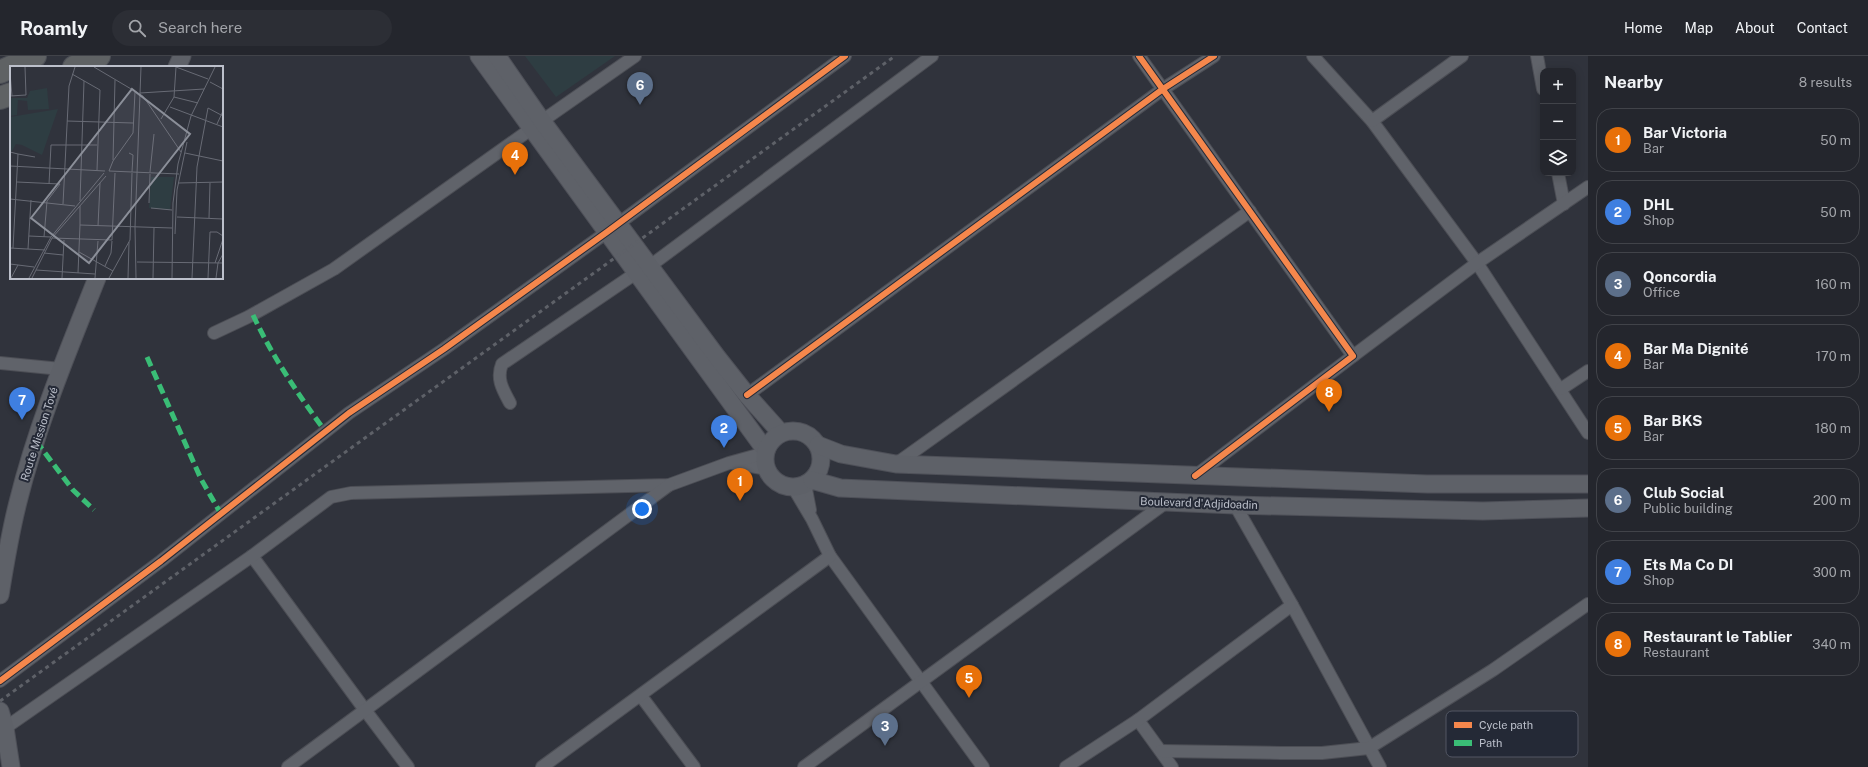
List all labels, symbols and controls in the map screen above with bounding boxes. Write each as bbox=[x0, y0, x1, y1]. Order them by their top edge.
search box bbox=[112, 10, 392, 46]
text: Roamly bbox=[20, 17, 88, 39]
icon: search bbox=[126, 17, 148, 39]
text: Search here bbox=[158, 19, 242, 36]
text: Home bbox=[1624, 20, 1663, 36]
text: Map bbox=[1685, 20, 1713, 36]
text: About bbox=[1735, 20, 1775, 36]
text: Contact bbox=[1797, 20, 1848, 36]
inset map bbox=[10, 66, 223, 279]
map controls bbox=[1540, 68, 1576, 176]
button: + bbox=[1540, 68, 1576, 104]
pin: 6 bbox=[627, 72, 653, 105]
text: Nearby bbox=[1604, 72, 1663, 92]
text: 8 results bbox=[1799, 75, 1852, 90]
button: − bbox=[1540, 104, 1576, 140]
text: Bar Victoria bbox=[1643, 124, 1727, 141]
text: 1 bbox=[1615, 133, 1621, 148]
text: 50 m bbox=[1820, 133, 1851, 148]
button: layers bbox=[1540, 140, 1576, 176]
text: Bar bbox=[1643, 141, 1664, 156]
pin: 4 bbox=[502, 142, 528, 175]
text: DHL bbox=[1643, 196, 1674, 213]
text: 2 bbox=[1614, 205, 1622, 220]
text: 50 m bbox=[1820, 205, 1851, 220]
text: Shop bbox=[1643, 213, 1674, 228]
text: Qoncordia bbox=[1643, 268, 1717, 285]
text: 3 bbox=[1614, 277, 1622, 292]
text: 160 m bbox=[1815, 277, 1851, 292]
text: Office bbox=[1643, 285, 1680, 300]
text: Bar Ma Dignité bbox=[1643, 340, 1749, 357]
text: 4 bbox=[1614, 349, 1622, 364]
text: 170 m bbox=[1816, 349, 1851, 364]
text: Bar bbox=[1643, 357, 1664, 372]
pin: 8 bbox=[1316, 379, 1342, 412]
street label: Route Mission Tové bbox=[18, 386, 60, 482]
pin: 7 bbox=[9, 387, 35, 420]
text: Bar BKS bbox=[1643, 412, 1702, 429]
pin: 2 bbox=[711, 415, 737, 448]
text: 5 bbox=[1614, 421, 1622, 436]
text: 180 m bbox=[1815, 421, 1851, 436]
text: Bar bbox=[1643, 429, 1664, 444]
pin: 1 bbox=[727, 468, 753, 501]
text: Club Social bbox=[1643, 484, 1725, 501]
text: 6 bbox=[1614, 493, 1622, 508]
text: 200 m bbox=[1813, 493, 1851, 508]
street label: Boulevard d'Adjidoadin bbox=[1140, 495, 1258, 511]
your location bbox=[632, 499, 652, 519]
text: Public building bbox=[1643, 501, 1733, 516]
text: Ets Ma Co DI bbox=[1643, 556, 1733, 573]
text: 7 bbox=[1614, 565, 1622, 580]
text: 300 m bbox=[1813, 565, 1851, 580]
text: Shop bbox=[1643, 573, 1674, 588]
text: Restaurant le Tablier bbox=[1643, 628, 1792, 645]
text: 8 bbox=[1614, 637, 1622, 652]
text: 340 m bbox=[1812, 637, 1851, 652]
text: Restaurant bbox=[1643, 645, 1709, 660]
pin: 5 bbox=[956, 665, 982, 698]
legend bbox=[1446, 711, 1578, 757]
pin: 3 bbox=[872, 713, 898, 746]
text: Cycle path bbox=[1479, 719, 1533, 731]
text: Path bbox=[1479, 737, 1502, 749]

